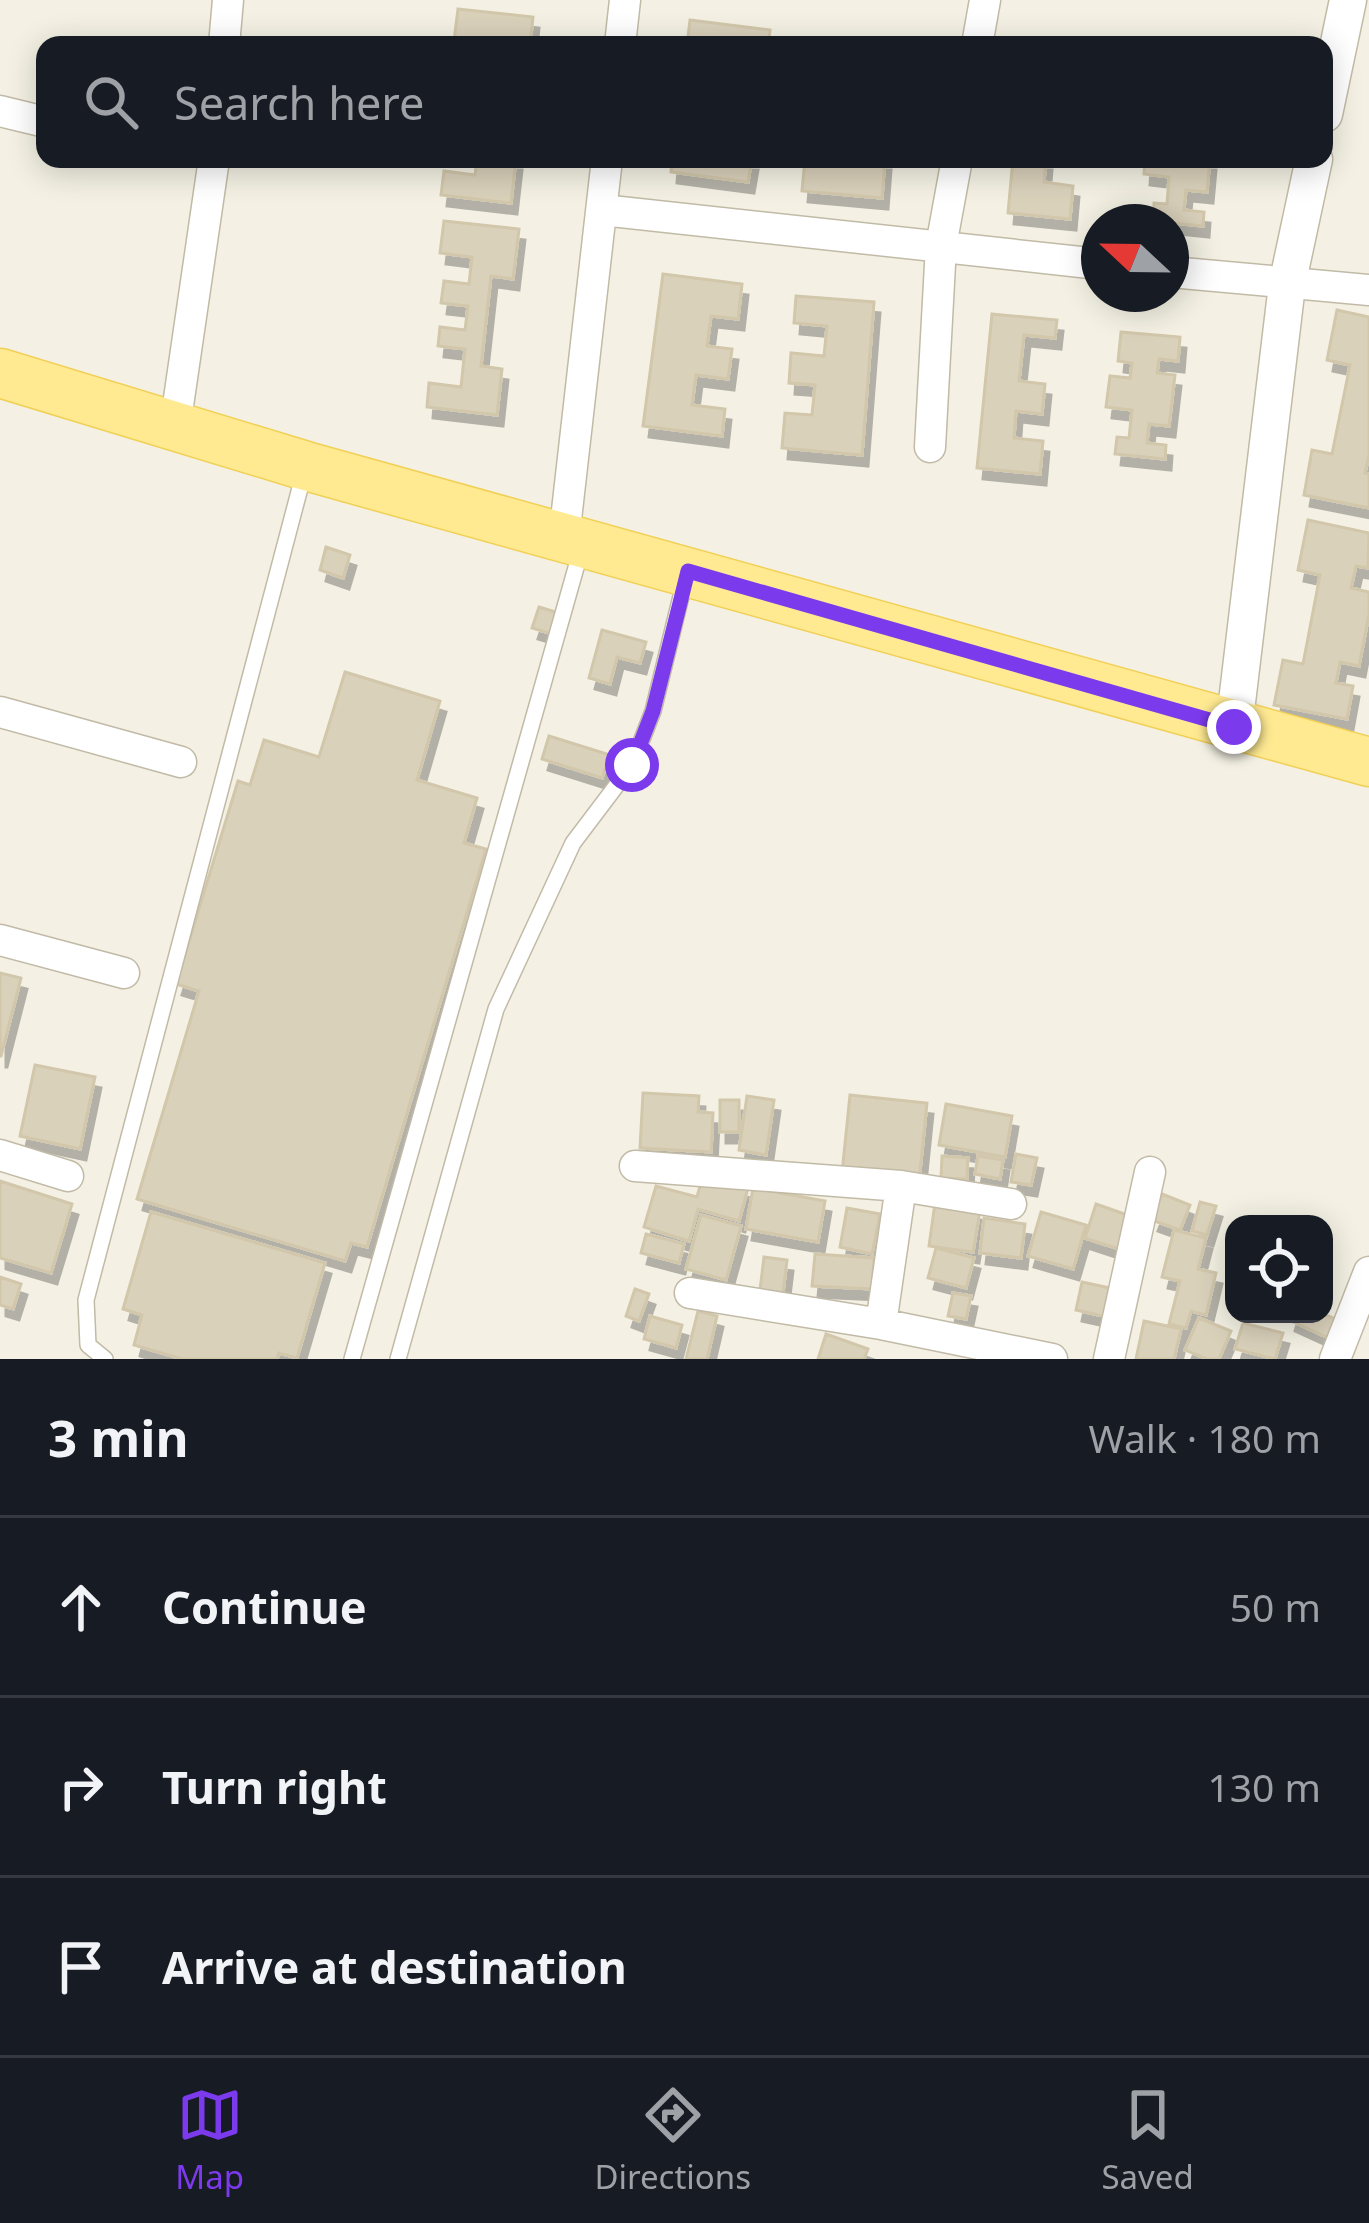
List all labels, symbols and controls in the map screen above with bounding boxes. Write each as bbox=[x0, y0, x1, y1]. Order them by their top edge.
search box bbox=[36, 36, 1333, 168]
icon: search bbox=[78, 69, 144, 135]
text: Search here bbox=[174, 72, 424, 133]
north arrow bbox=[1081, 204, 1189, 312]
route end bbox=[1207, 700, 1261, 754]
route start bbox=[605, 738, 659, 792]
map controls bbox=[1225, 1215, 1333, 1323]
button: locate bbox=[1225, 1215, 1333, 1323]
text: 3 min bbox=[48, 1402, 189, 1472]
text: Walk · 180 m bbox=[1088, 1411, 1321, 1464]
icon: ahead bbox=[48, 1574, 114, 1640]
text: Continue bbox=[162, 1576, 367, 1637]
text: 50 m bbox=[1230, 1580, 1321, 1633]
icon: right bbox=[48, 1754, 114, 1820]
text: Turn right bbox=[162, 1756, 387, 1817]
text: 130 m bbox=[1207, 1760, 1321, 1813]
icon: arrive bbox=[48, 1934, 114, 2000]
text: Arrive at destination bbox=[162, 1936, 627, 1997]
tab: Map bbox=[175, 2082, 244, 2199]
tab: Directions bbox=[594, 2082, 751, 2199]
tab: Saved bbox=[1101, 2082, 1194, 2199]

